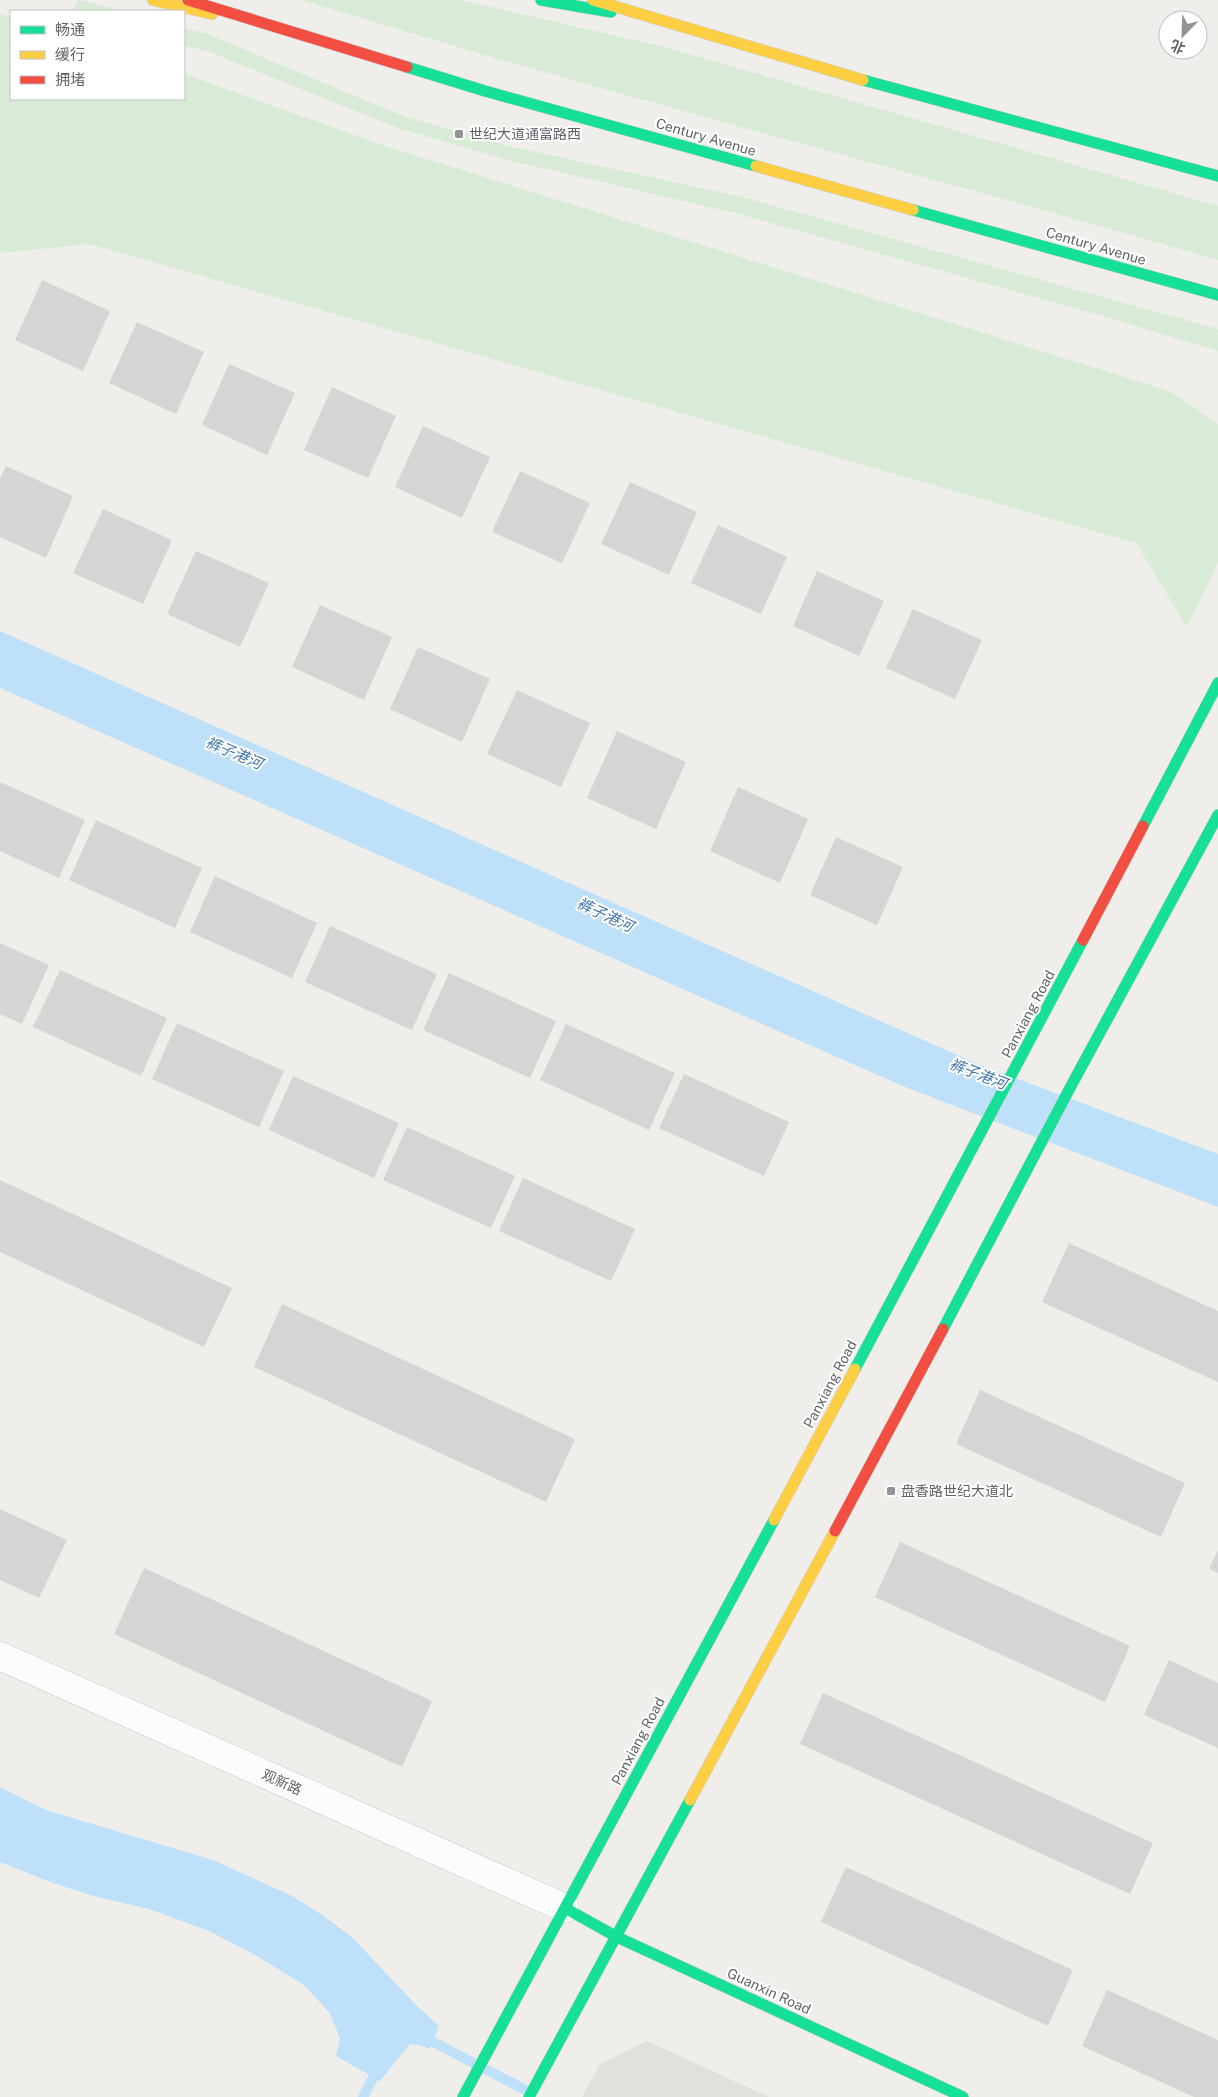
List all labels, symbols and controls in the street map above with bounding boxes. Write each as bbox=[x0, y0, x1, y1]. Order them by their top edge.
legend bbox=[10, 10, 185, 100]
north arrow bbox=[1158, 10, 1208, 60]
text: 畅通 bbox=[55, 21, 85, 38]
text: 北 bbox=[1168, 37, 1187, 57]
text: 缓行 bbox=[55, 46, 85, 63]
text: 拥堵 bbox=[55, 71, 85, 88]
street label: Century Avenue bbox=[654, 115, 758, 159]
place label: 世纪大道通富路西 bbox=[469, 126, 581, 142]
marker: 世纪大道通富路西 bbox=[453, 128, 465, 140]
street label: Century Avenue bbox=[1044, 224, 1148, 268]
water label: 裤子港河 bbox=[203, 733, 268, 773]
water label: 裤子港河 bbox=[574, 894, 639, 936]
street label: Panxiang Road bbox=[998, 967, 1058, 1061]
water label: 裤子港河 bbox=[947, 1055, 1012, 1093]
street label: Panxiang Road bbox=[800, 1337, 860, 1431]
place label: 盘香路世纪大道北 bbox=[901, 1483, 1013, 1499]
marker: 盘香路世纪大道北 bbox=[885, 1485, 897, 1497]
street label: Panxiang Road bbox=[608, 1694, 668, 1788]
street label: 观新路 bbox=[260, 1766, 304, 1798]
street label: Guanxin Road bbox=[725, 1965, 813, 2017]

